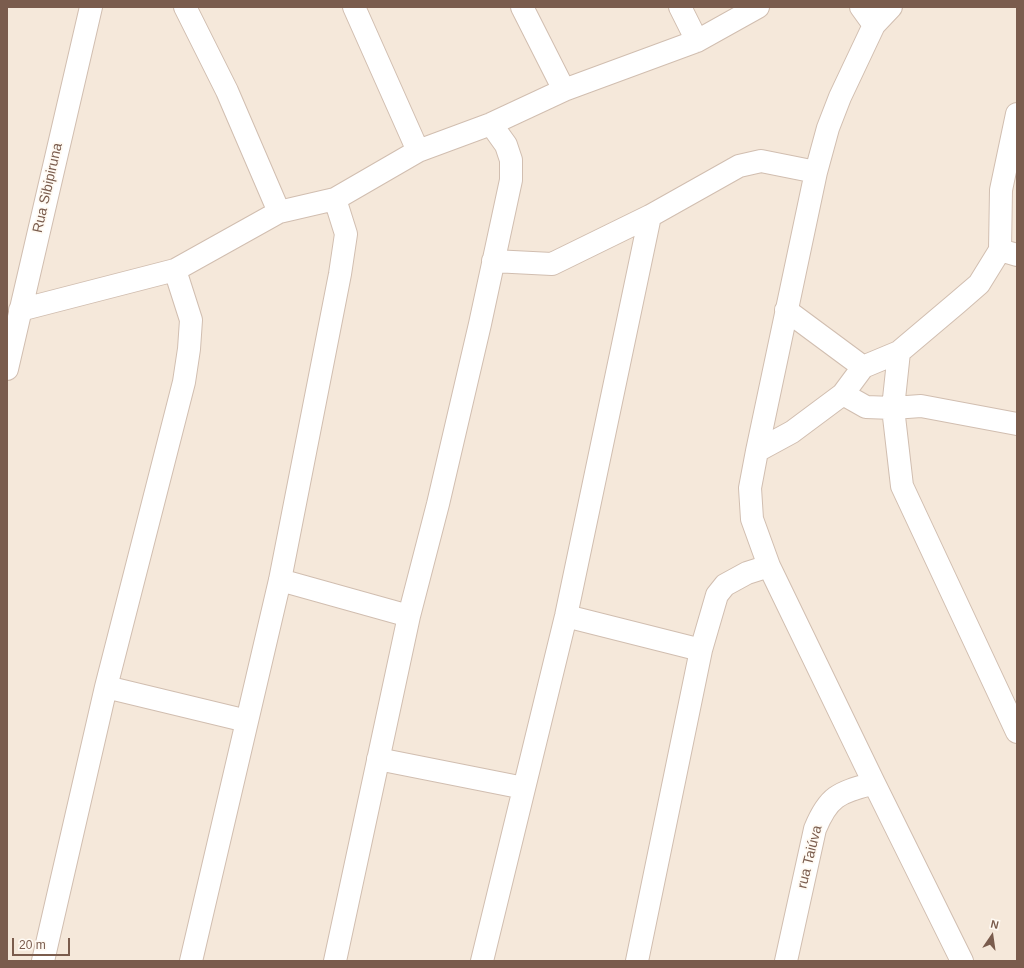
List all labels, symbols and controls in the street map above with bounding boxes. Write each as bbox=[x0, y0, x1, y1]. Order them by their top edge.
street label: Rua Sibipiruna bbox=[29, 141, 67, 235]
street label: rua Taiúva bbox=[794, 824, 826, 890]
north arrow bbox=[972, 916, 1012, 956]
text: N bbox=[989, 918, 1000, 931]
scale bar bbox=[14, 930, 72, 956]
text: 20 m bbox=[19, 938, 46, 952]

